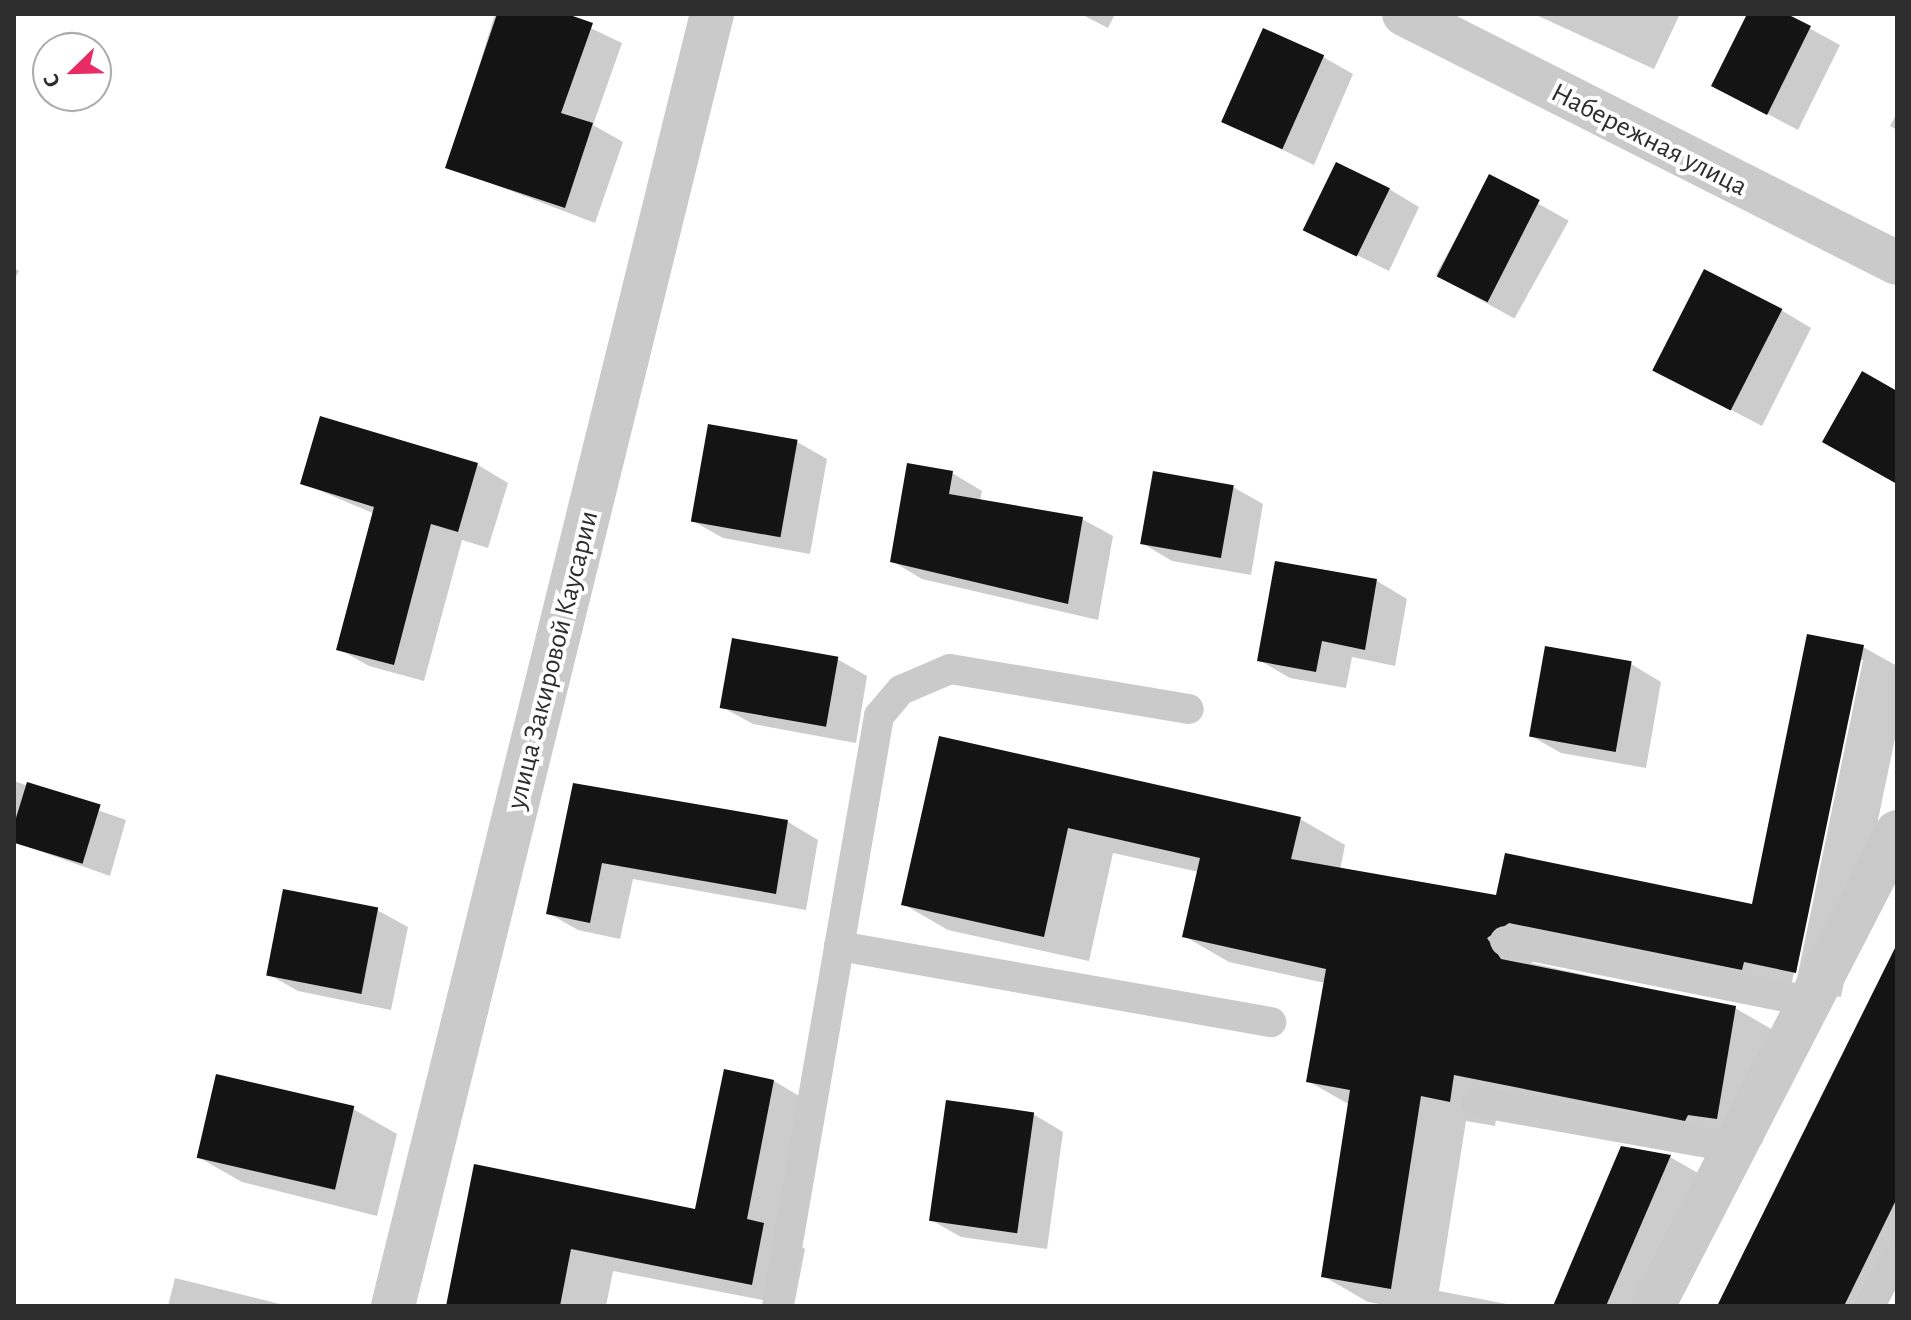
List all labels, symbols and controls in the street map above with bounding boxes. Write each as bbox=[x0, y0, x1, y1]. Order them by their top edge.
north arrow bbox=[32, 32, 112, 112]
text: С bbox=[39, 71, 64, 91]
street label: Набережная улица bbox=[1545, 76, 1753, 204]
street label: улица Закировой Каусарии bbox=[500, 507, 606, 813]

